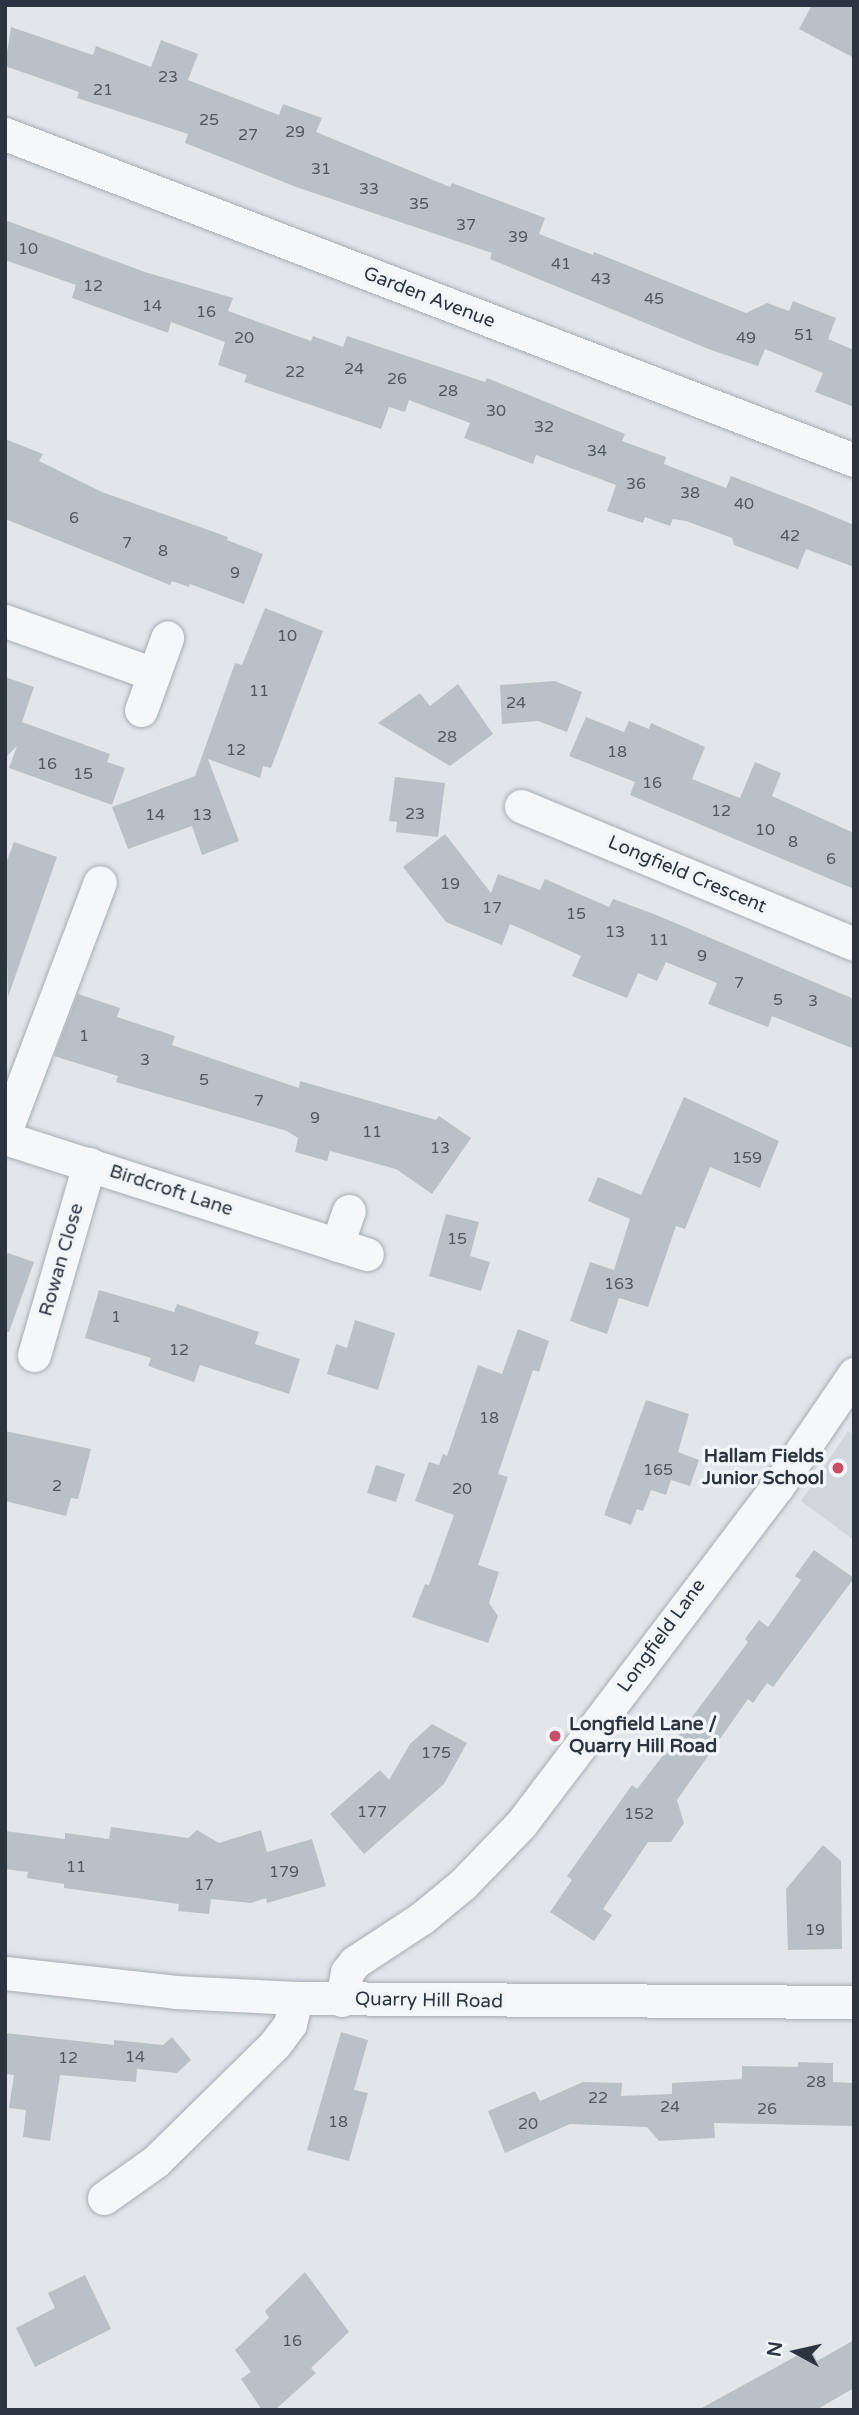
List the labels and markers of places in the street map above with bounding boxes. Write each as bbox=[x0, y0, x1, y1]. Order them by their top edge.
place label: Hallam Fields Junior School bbox=[702, 1446, 824, 1490]
marker: Hallam Fields Junior School bbox=[830, 1460, 846, 1476]
place label: Longfield Lane / Quarry Hill Road bbox=[569, 1714, 717, 1758]
marker: Longfield Lane / Quarry Hill Road bbox=[547, 1728, 563, 1744]

